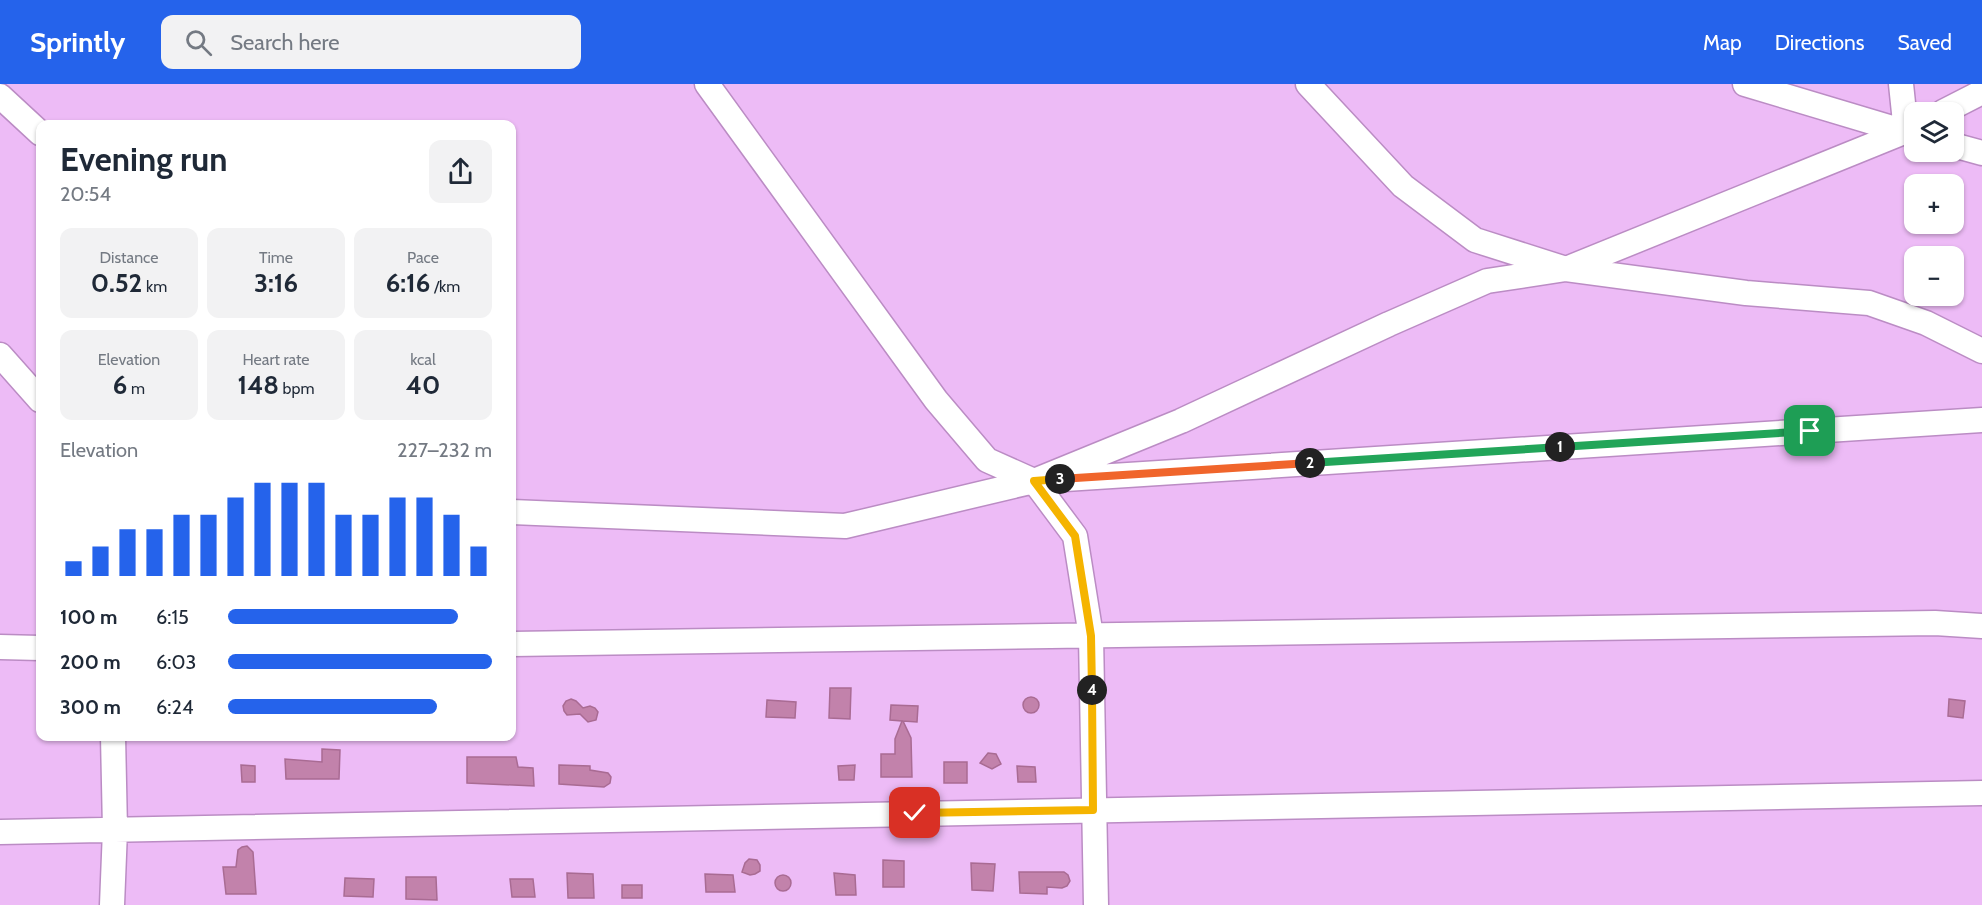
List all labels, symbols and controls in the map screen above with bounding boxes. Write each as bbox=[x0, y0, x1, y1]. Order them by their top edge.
search box bbox=[161, 15, 581, 69]
text: Sprintly bbox=[30, 25, 125, 59]
icon: search bbox=[182, 26, 215, 59]
text: Search here bbox=[230, 29, 340, 56]
text: Map bbox=[1703, 30, 1742, 55]
text: Directions bbox=[1775, 30, 1864, 55]
text: Saved bbox=[1897, 30, 1952, 55]
map controls bbox=[1904, 102, 1964, 306]
button: layers bbox=[1904, 102, 1964, 162]
text: Evening run bbox=[60, 139, 227, 179]
button: share bbox=[429, 140, 492, 203]
button: + bbox=[1904, 174, 1964, 234]
text: 20:54 bbox=[60, 182, 111, 206]
button: − bbox=[1904, 246, 1964, 306]
text: Distance bbox=[100, 248, 158, 267]
text: Time bbox=[259, 248, 293, 267]
text: Pace bbox=[407, 248, 439, 267]
text: 0.52 bbox=[91, 267, 142, 299]
text: 3:16 bbox=[254, 267, 298, 299]
text: 6:16 bbox=[386, 267, 430, 299]
text: km bbox=[142, 277, 167, 296]
text: /km bbox=[430, 277, 460, 296]
text: Elevation bbox=[98, 350, 160, 369]
text: Heart rate bbox=[243, 350, 309, 369]
text: kcal bbox=[410, 350, 436, 369]
text: 6 bbox=[113, 369, 127, 401]
text: 148 bbox=[238, 369, 279, 401]
text: 40 bbox=[406, 369, 440, 401]
text: m bbox=[127, 379, 145, 398]
text: bpm bbox=[279, 379, 314, 398]
pin bbox=[1784, 405, 1835, 456]
icon: arrive bbox=[1793, 414, 1826, 447]
pin: 1 bbox=[1545, 432, 1575, 462]
text: 1 bbox=[1557, 437, 1563, 456]
text: Elevation bbox=[60, 438, 138, 462]
text: 227–232 m bbox=[397, 438, 492, 462]
pin: 2 bbox=[1295, 448, 1325, 478]
text: 2 bbox=[1306, 453, 1314, 472]
pin: 3 bbox=[1045, 464, 1075, 494]
text: 3 bbox=[1056, 469, 1064, 488]
text: 100 m bbox=[60, 605, 118, 629]
text: 6:15 bbox=[156, 605, 189, 629]
text: 200 m bbox=[60, 650, 121, 674]
text: 6:03 bbox=[156, 650, 196, 674]
pin: 4 bbox=[1077, 675, 1107, 705]
text: 4 bbox=[1087, 680, 1097, 699]
text: 300 m bbox=[60, 695, 121, 719]
text: 6:24 bbox=[156, 695, 194, 719]
pin bbox=[889, 787, 940, 838]
icon: check bbox=[898, 796, 931, 829]

